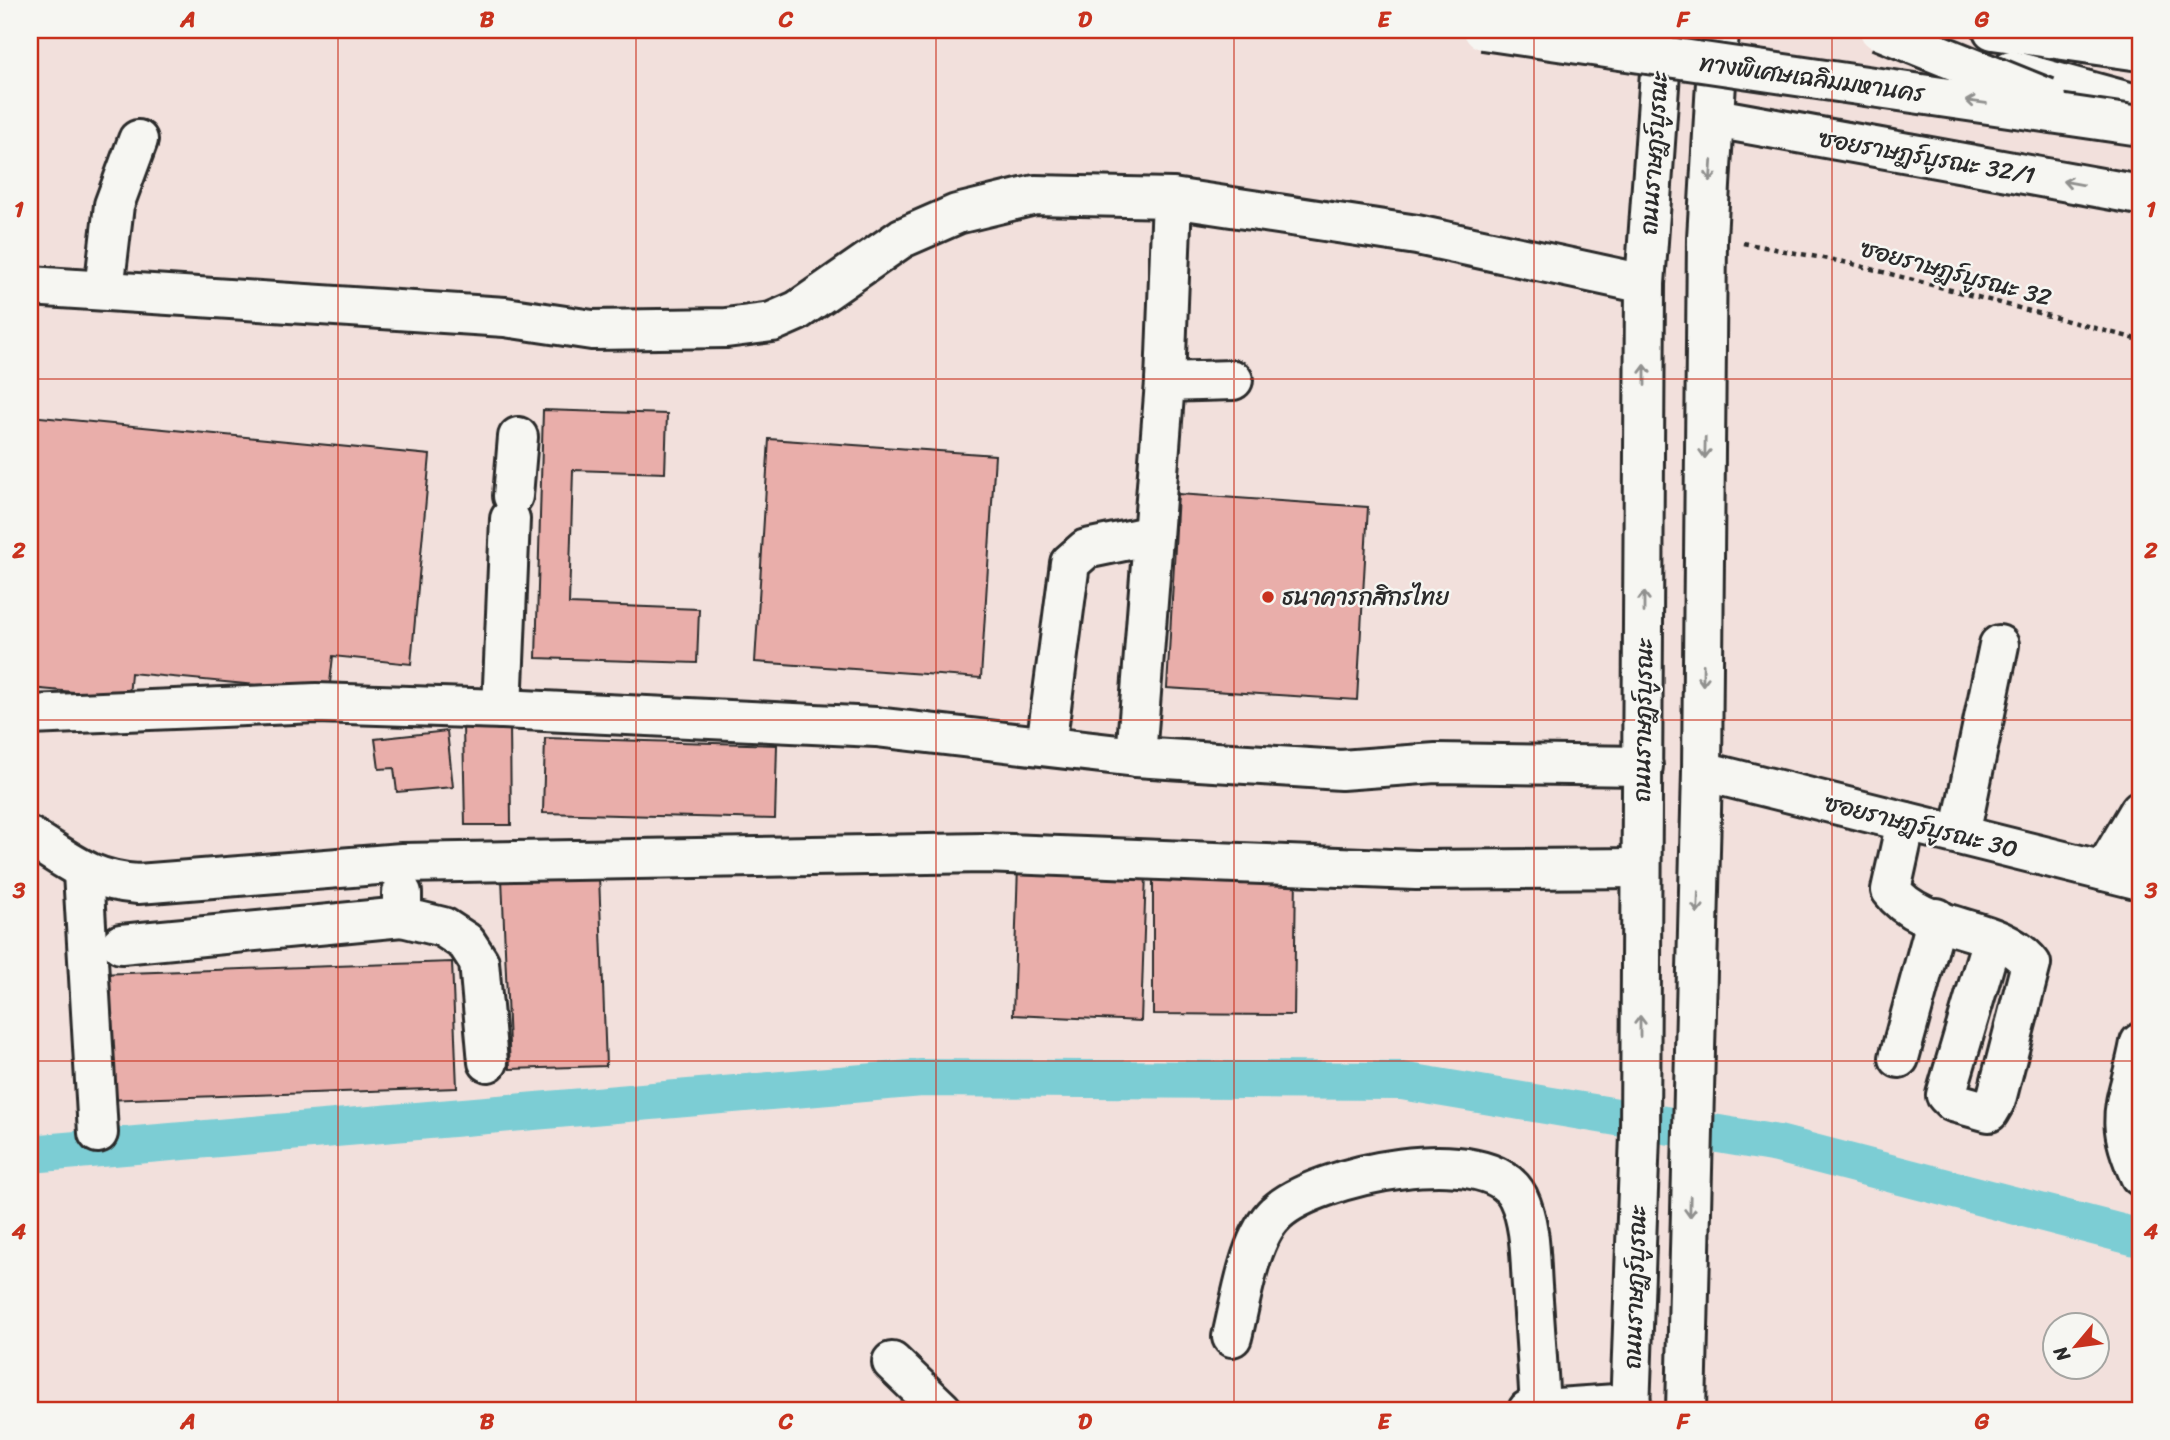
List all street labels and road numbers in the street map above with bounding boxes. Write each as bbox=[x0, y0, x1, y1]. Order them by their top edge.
street label: ทางพิเศษเฉลิมมหานคร bbox=[1697, 41, 1929, 115]
street label: ถนนราษฎร์บูรณะ bbox=[1627, 69, 1681, 237]
street label: ซอยราษฎร์บูรณะ 32/1 bbox=[1816, 117, 2038, 197]
street label: ซอยราษฎร์บูรณะ 32 bbox=[1856, 227, 2057, 319]
street label: ถนนราษฎร์บูรณะ bbox=[1621, 637, 1665, 803]
street label: ซอยราษฎร์บูรณะ 30 bbox=[1820, 782, 2022, 870]
street label: ถนนราษฎร์บูรณะ bbox=[1611, 1203, 1659, 1370]

